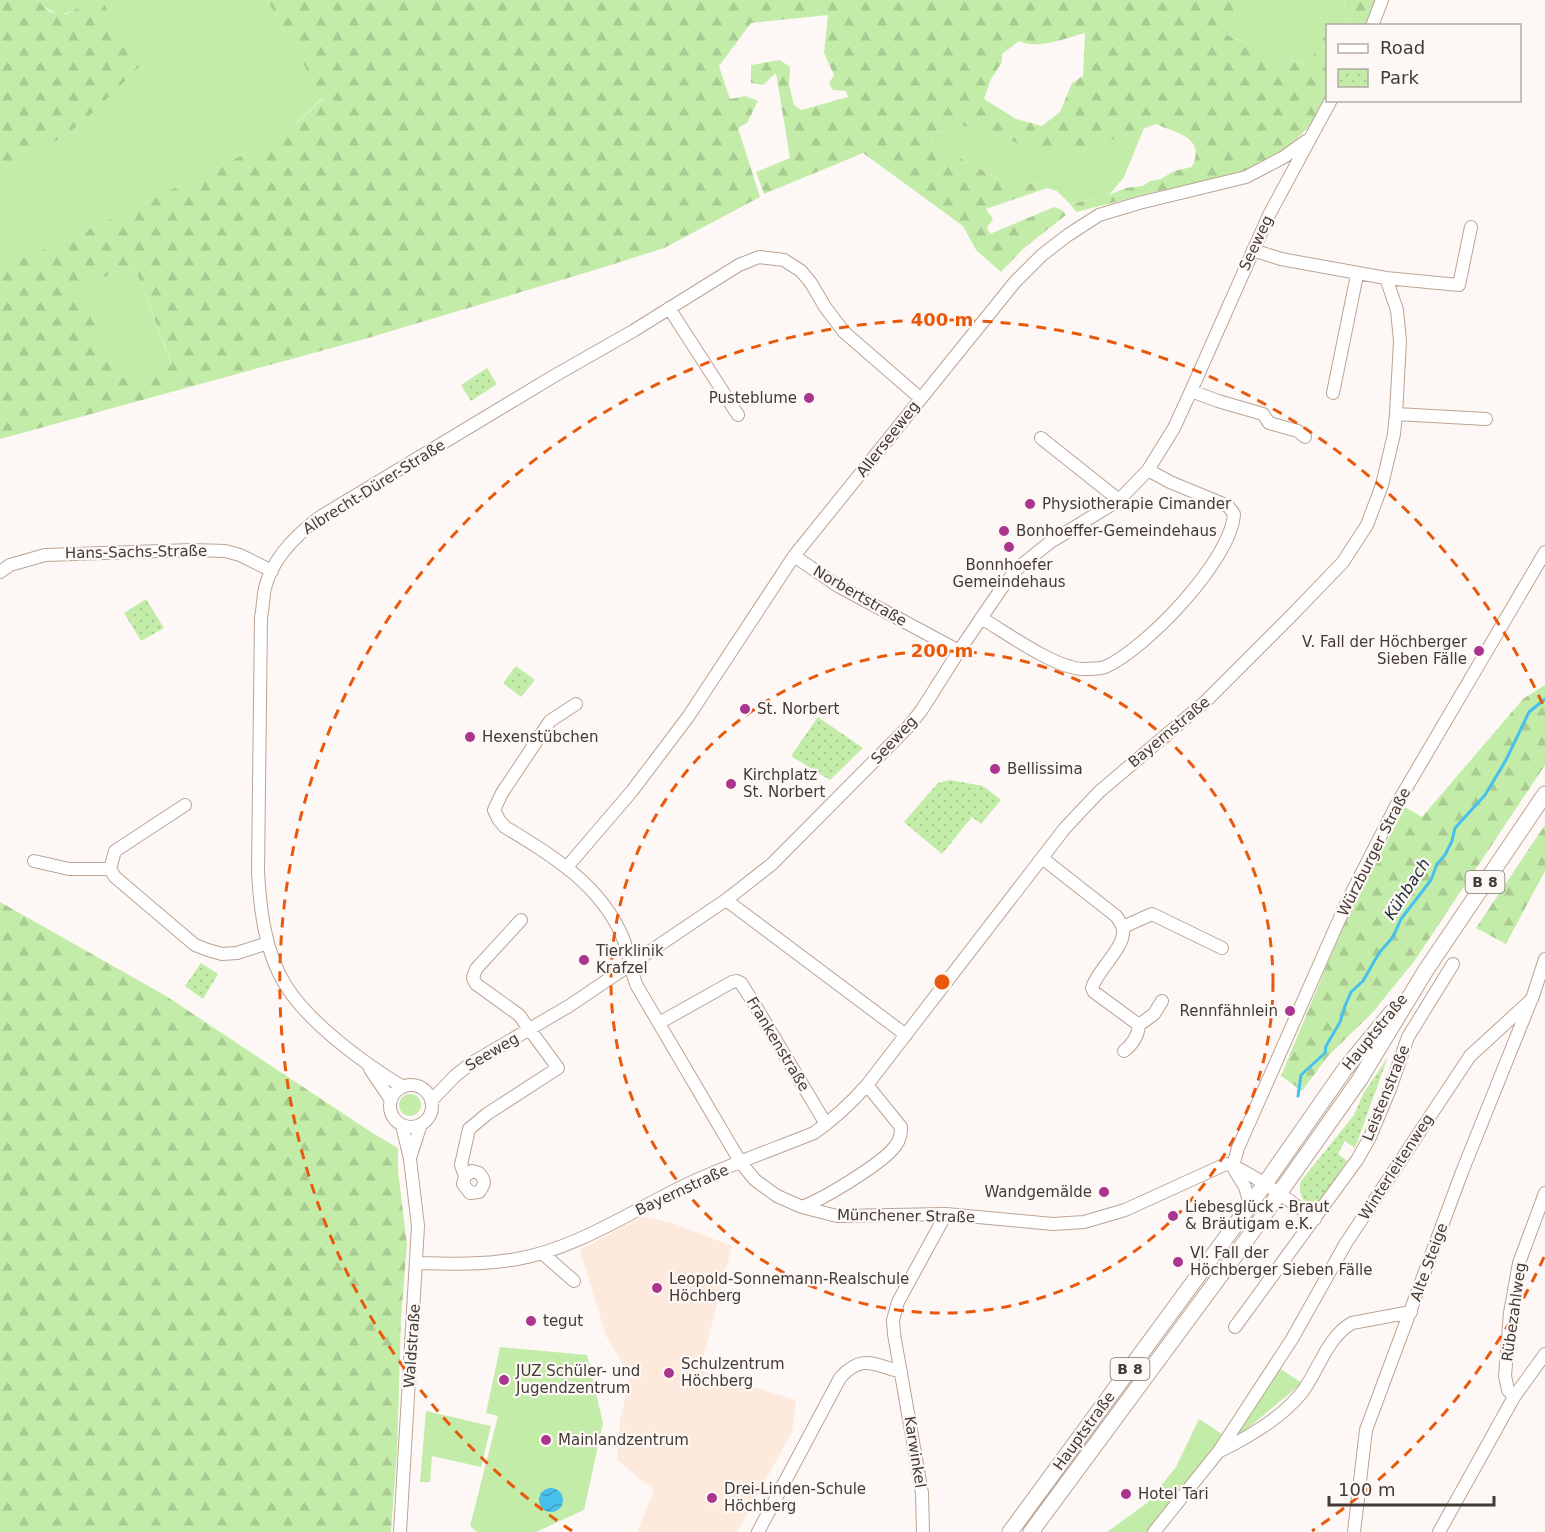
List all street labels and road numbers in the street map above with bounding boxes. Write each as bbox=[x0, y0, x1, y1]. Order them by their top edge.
street label: Seeweg bbox=[1235, 212, 1277, 274]
street label: Allerseeweg bbox=[853, 397, 923, 481]
street label: Albrecht-Dürer-Straße bbox=[300, 436, 448, 538]
street label: Hans-Sachs-Straße bbox=[65, 542, 207, 562]
street label: Norbertstraße bbox=[810, 562, 910, 630]
street label: Bayernstraße bbox=[1125, 693, 1213, 771]
street label: Seeweg bbox=[867, 712, 921, 768]
street label: Würzburger Straße bbox=[1334, 785, 1414, 919]
road number: B 8 bbox=[1466, 871, 1504, 893]
street label: Hauptstraße bbox=[1339, 990, 1411, 1074]
street label: Frankenstraße bbox=[743, 993, 813, 1095]
street label: Seeweg bbox=[462, 1029, 522, 1075]
street label: Leistenstraße bbox=[1359, 1043, 1413, 1143]
street label: Winterleitenweg bbox=[1355, 1111, 1437, 1223]
street label: Bayernstraße bbox=[633, 1161, 731, 1219]
street label: Münchener Straße bbox=[837, 1206, 975, 1226]
street label: Alte Steige bbox=[1407, 1220, 1451, 1304]
street label: Rübezahlweg bbox=[1498, 1261, 1530, 1363]
street label: Waldstraße bbox=[400, 1303, 424, 1389]
road number: B 8 bbox=[1110, 1358, 1150, 1380]
street label: Hauptstraße bbox=[1049, 1388, 1119, 1474]
street label: Karwinkel bbox=[900, 1415, 930, 1489]

